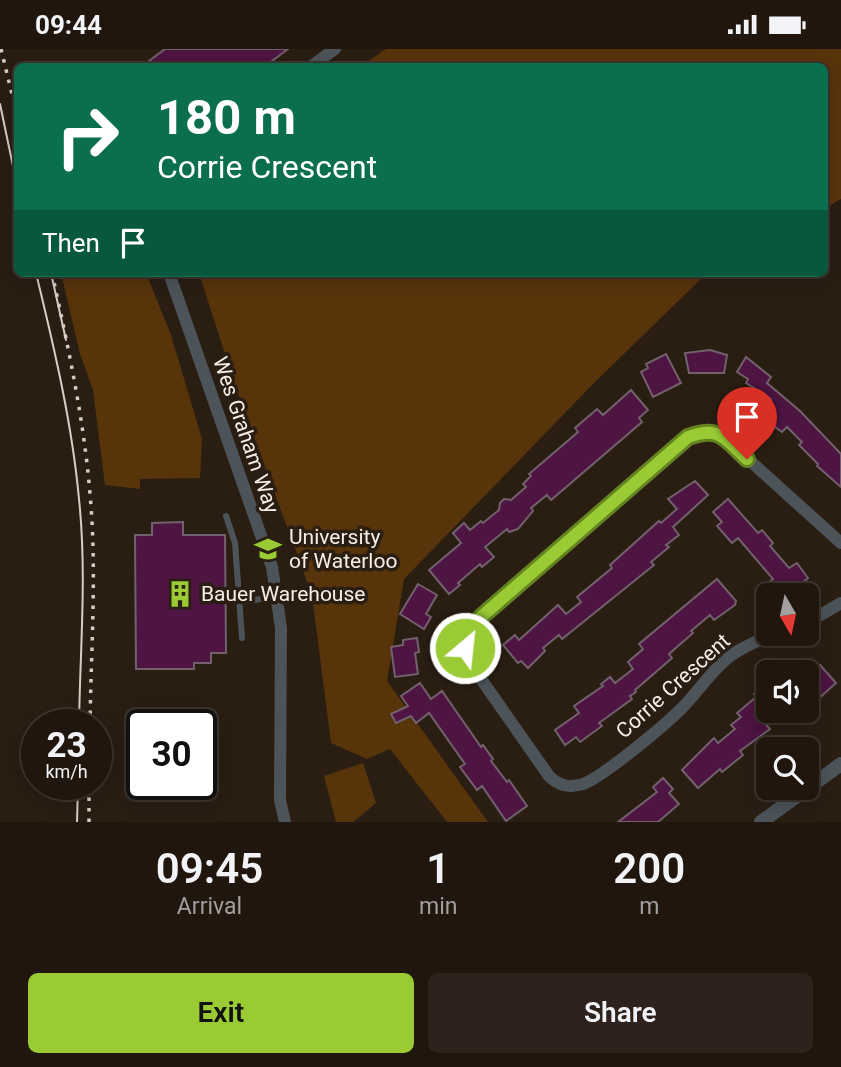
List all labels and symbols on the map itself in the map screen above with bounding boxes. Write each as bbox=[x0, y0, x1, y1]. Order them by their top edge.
street label: Wes Graham Way bbox=[208, 354, 284, 517]
pin bbox=[717, 387, 777, 459]
place label: University of Waterloo bbox=[289, 525, 397, 573]
school or university icon: University of Waterloo bbox=[253, 534, 283, 564]
building icon: Bauer Warehouse bbox=[165, 579, 195, 609]
place label: Bauer Warehouse bbox=[201, 582, 365, 606]
north arrow bbox=[756, 583, 819, 646]
position arrow bbox=[428, 611, 502, 685]
street label: Corrie Crescent bbox=[611, 629, 735, 743]
speed limit sign: 30 bbox=[126, 709, 217, 800]

